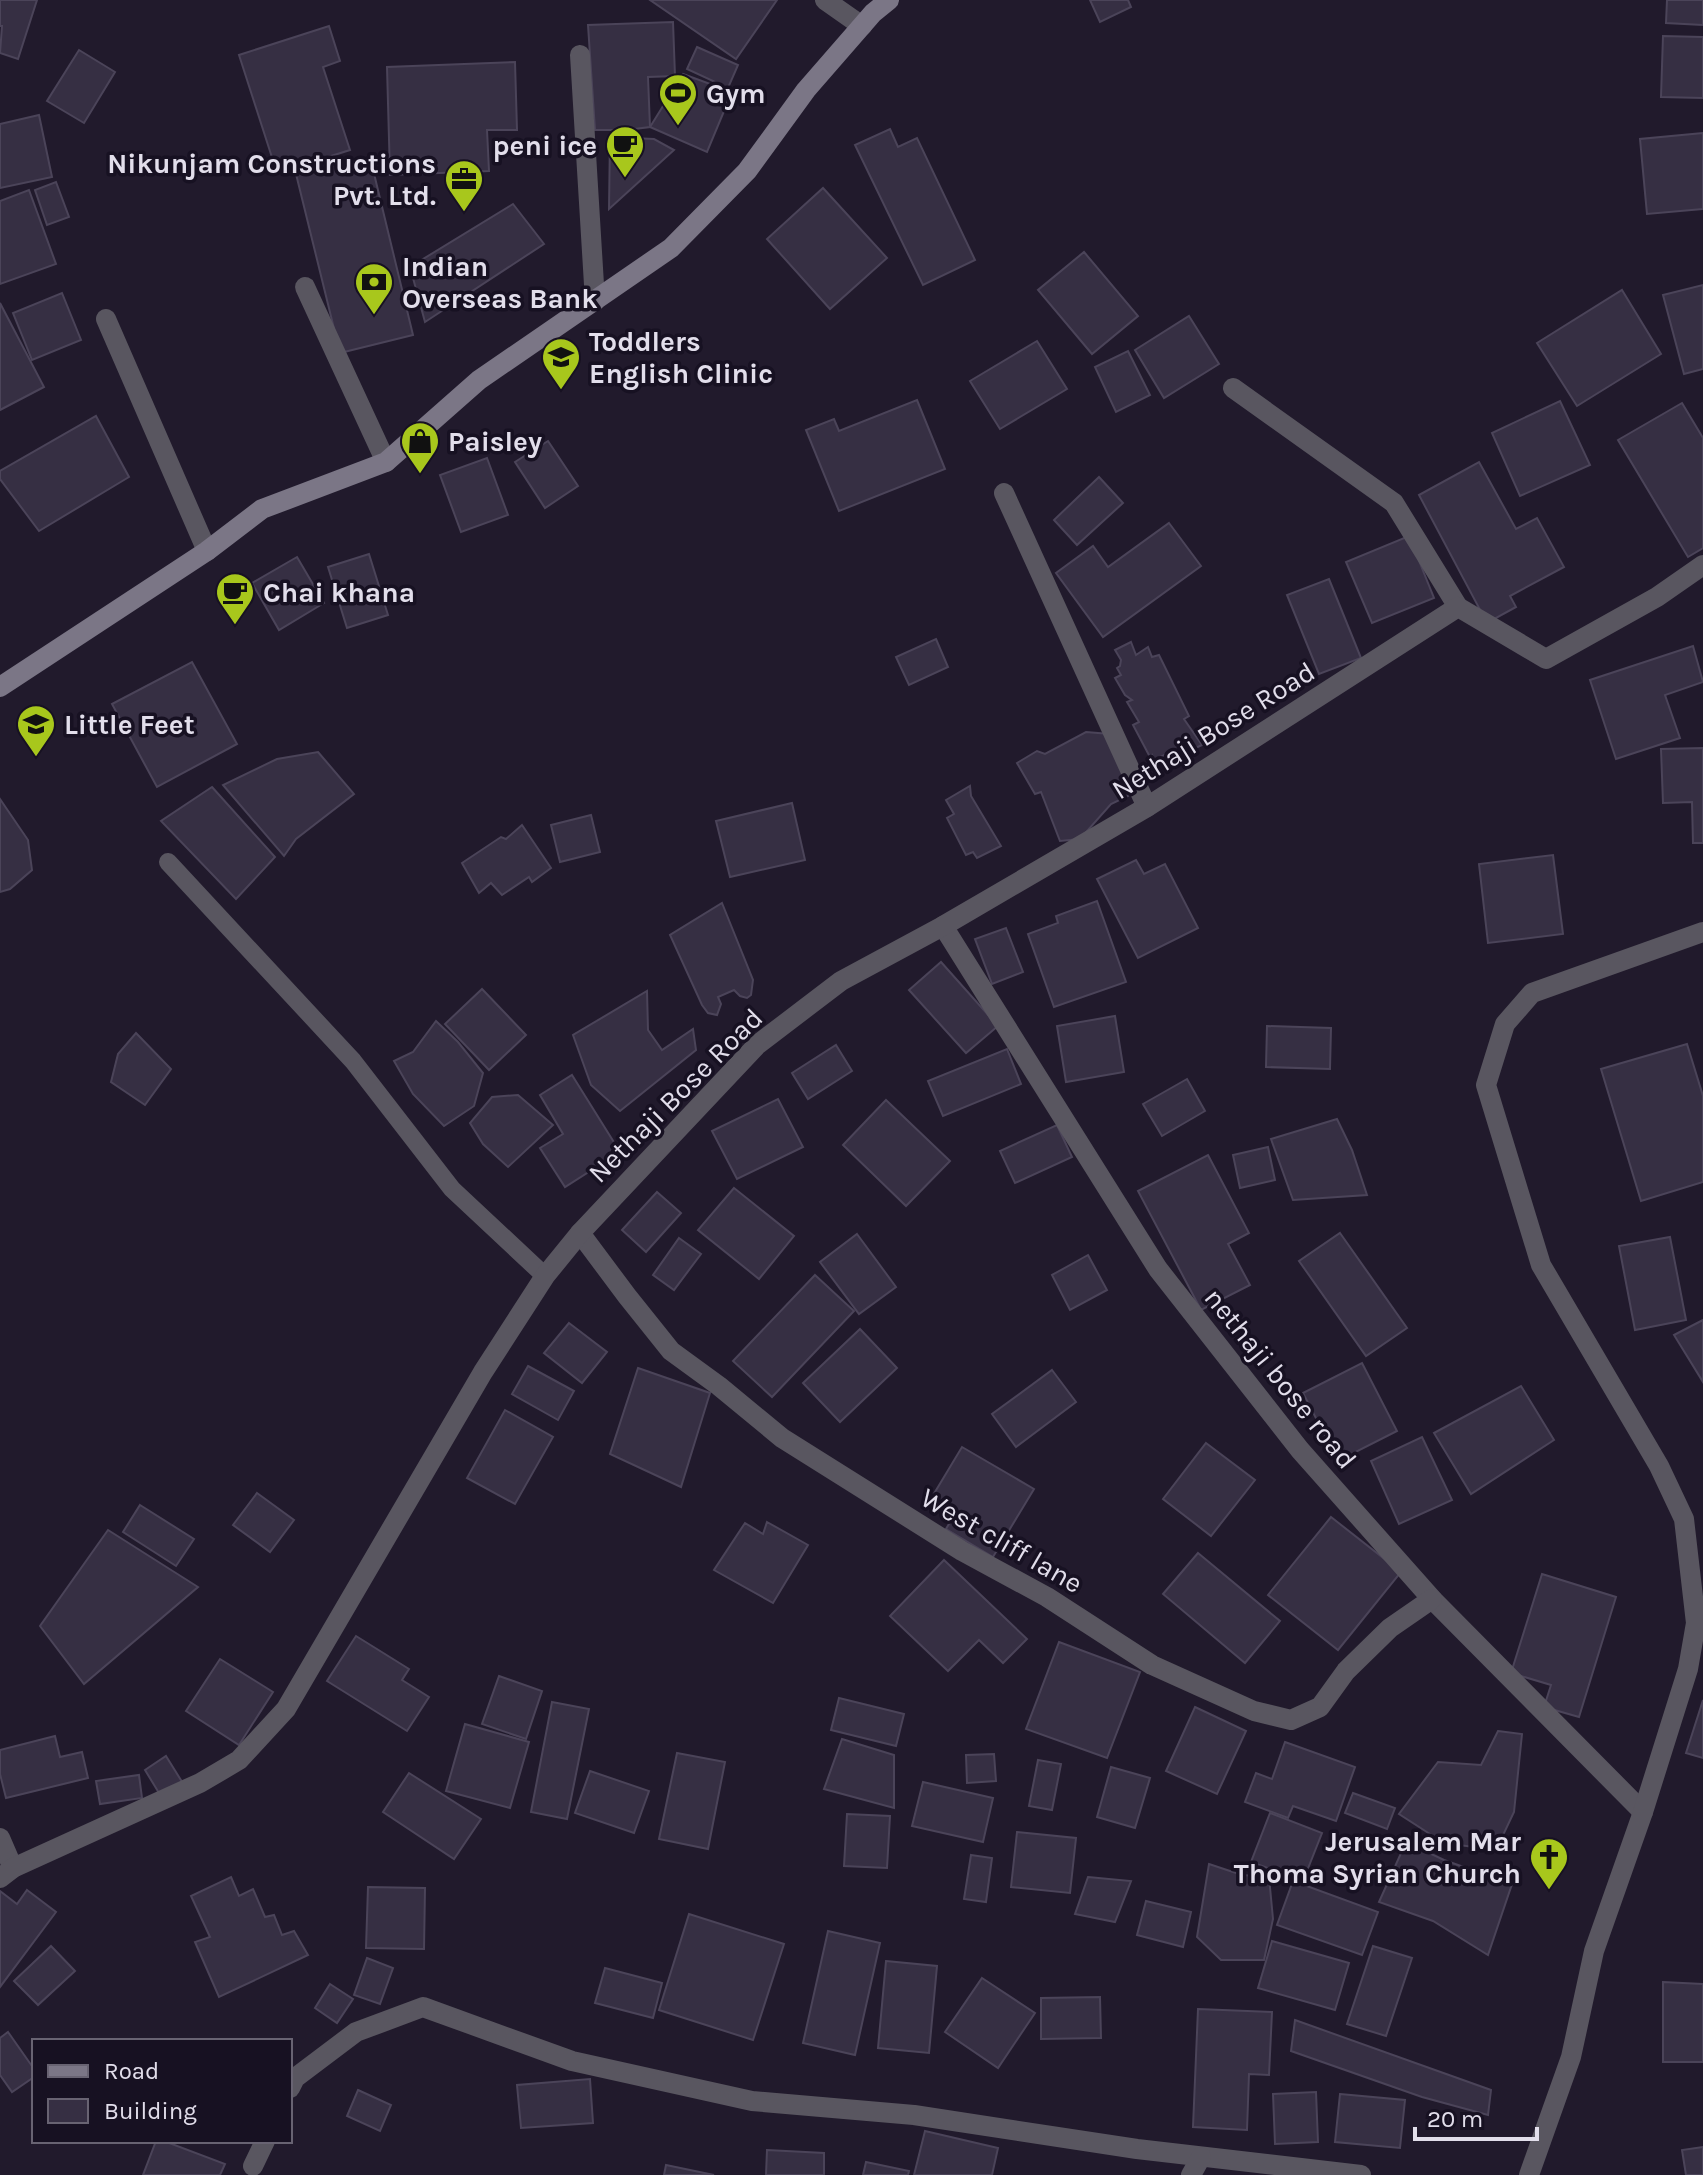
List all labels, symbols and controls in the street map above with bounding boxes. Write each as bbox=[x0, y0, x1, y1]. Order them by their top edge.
sports icon: Gym bbox=[657, 72, 699, 127]
place label: Gym bbox=[706, 77, 766, 110]
cafe icon: peni ice bbox=[604, 124, 646, 179]
place label: peni ice bbox=[493, 129, 597, 162]
place label: Nikunjam Constructions Pvt. Ltd. bbox=[107, 147, 436, 212]
office icon: Nikunjam Constructions Pvt. Ltd. bbox=[443, 158, 485, 213]
place label: Indian Overseas Bank bbox=[402, 250, 598, 315]
bank icon: Indian Overseas Bank bbox=[353, 261, 395, 316]
place label: Toddlers English Clinic bbox=[589, 325, 773, 390]
school or university icon: Toddlers English Clinic bbox=[540, 336, 582, 391]
shop icon: Paisley bbox=[399, 420, 441, 475]
place label: Paisley bbox=[448, 425, 542, 458]
cafe icon: Chai khana bbox=[214, 571, 256, 626]
place label: Chai khana bbox=[263, 576, 415, 609]
street label: Nethaji Bose Road bbox=[1106, 655, 1321, 806]
school or university icon: Little Feet bbox=[15, 703, 57, 758]
place label: Little Feet bbox=[64, 708, 195, 741]
street label: Nethaji Bose Road bbox=[581, 1001, 769, 1189]
street label: nethaji bose road bbox=[1198, 1281, 1364, 1475]
street label: West cliff lane bbox=[915, 1481, 1089, 1600]
place label: Jerusalem Mar Thoma Syrian Church bbox=[1234, 1825, 1521, 1890]
church icon: Jerusalem Mar Thoma Syrian Church bbox=[1528, 1836, 1570, 1891]
legend bbox=[32, 2039, 292, 2143]
text: Road bbox=[104, 2057, 159, 2085]
scale bar bbox=[1415, 2091, 1537, 2141]
text: Building bbox=[104, 2097, 197, 2125]
text: 20 m bbox=[1427, 2105, 1483, 2133]

